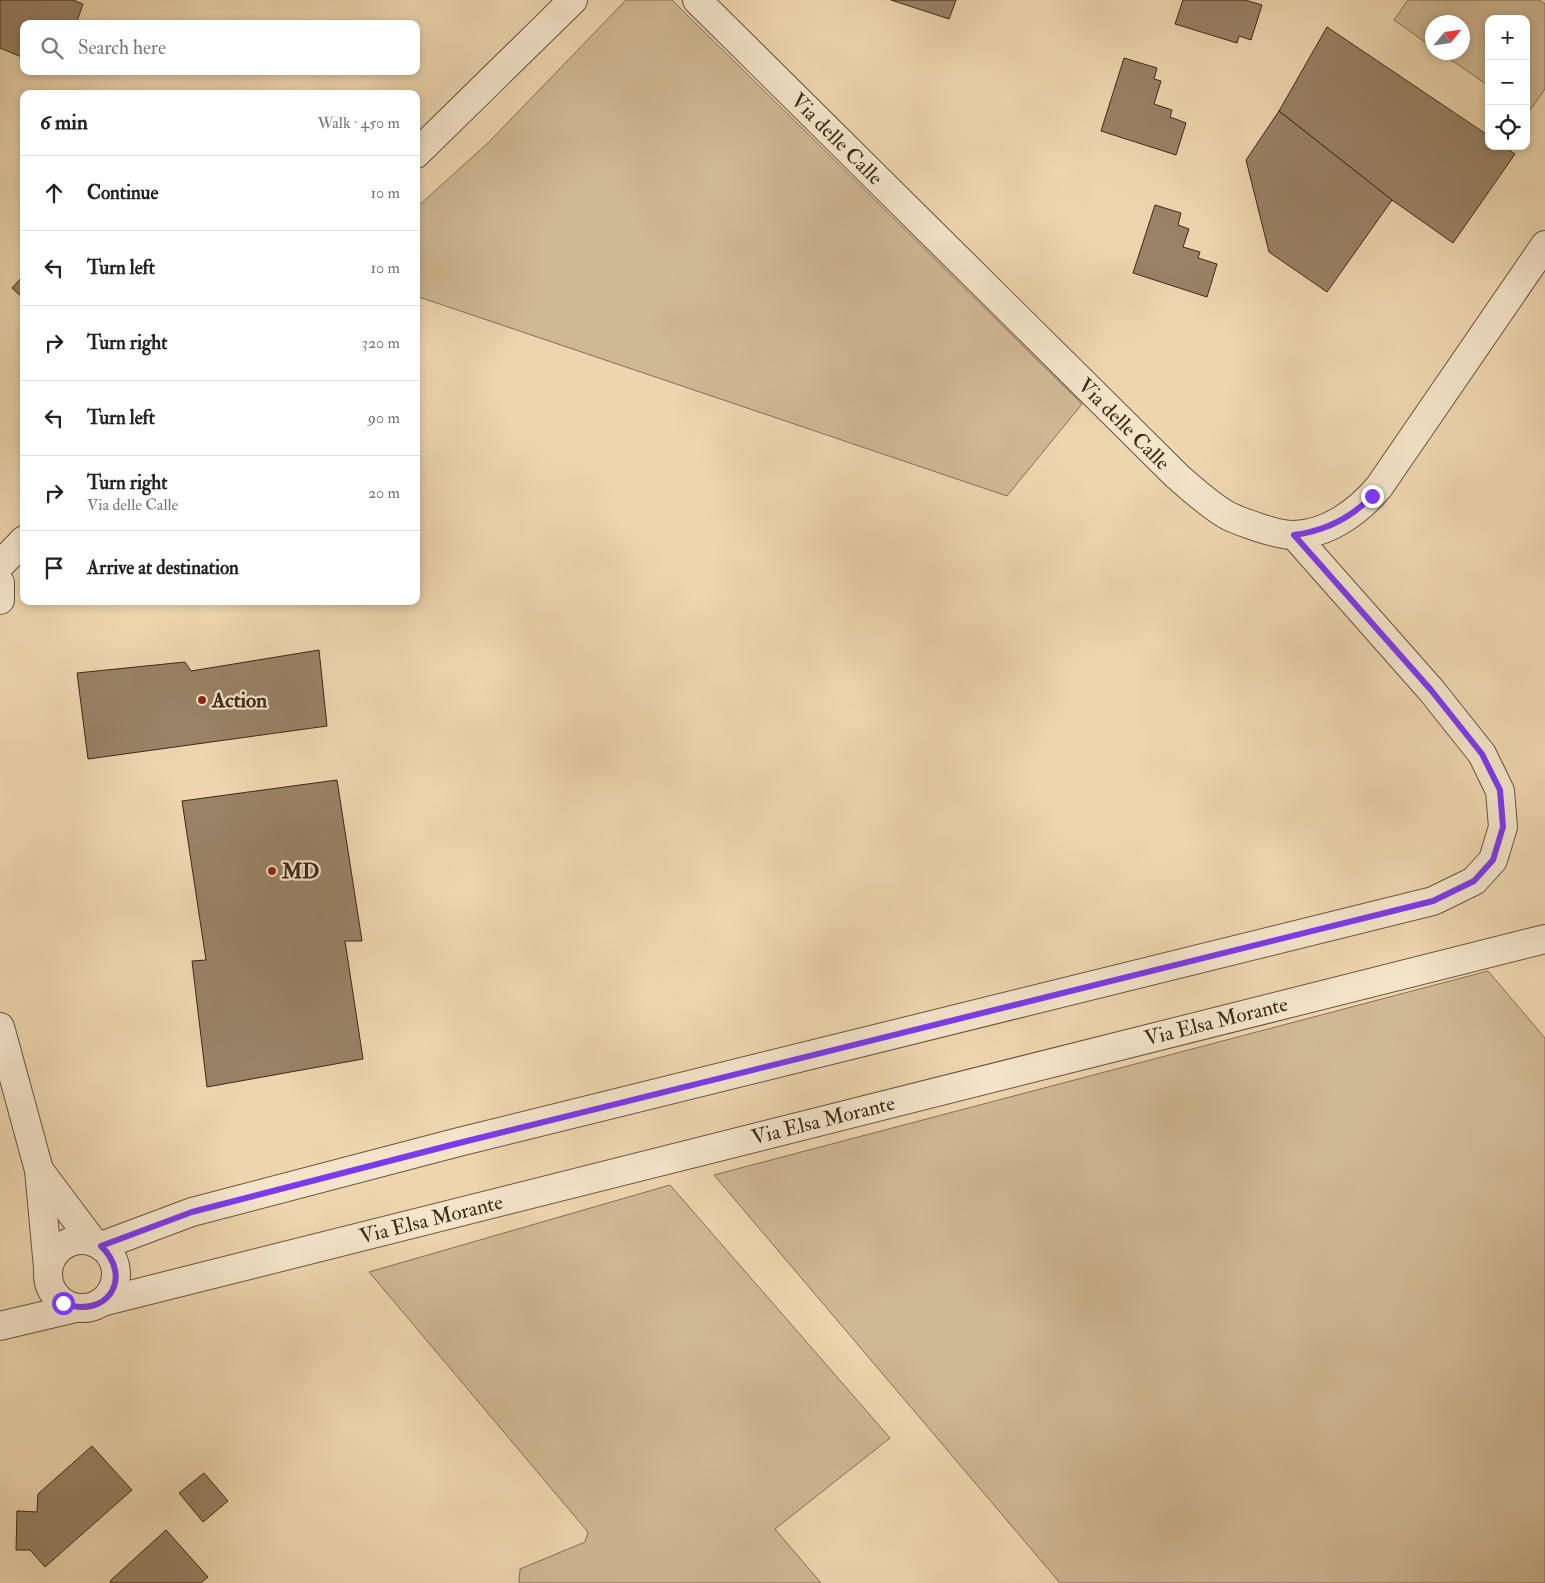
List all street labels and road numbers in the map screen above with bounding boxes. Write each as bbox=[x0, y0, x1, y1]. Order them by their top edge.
street label: Via delle Calle bbox=[785, 87, 889, 191]
street label: Via delle Calle bbox=[1072, 372, 1176, 476]
street label: Via Elsa Morante bbox=[1142, 991, 1291, 1052]
street label: Via Elsa Morante bbox=[749, 1090, 898, 1151]
street label: Via Elsa Morante bbox=[357, 1189, 506, 1250]

